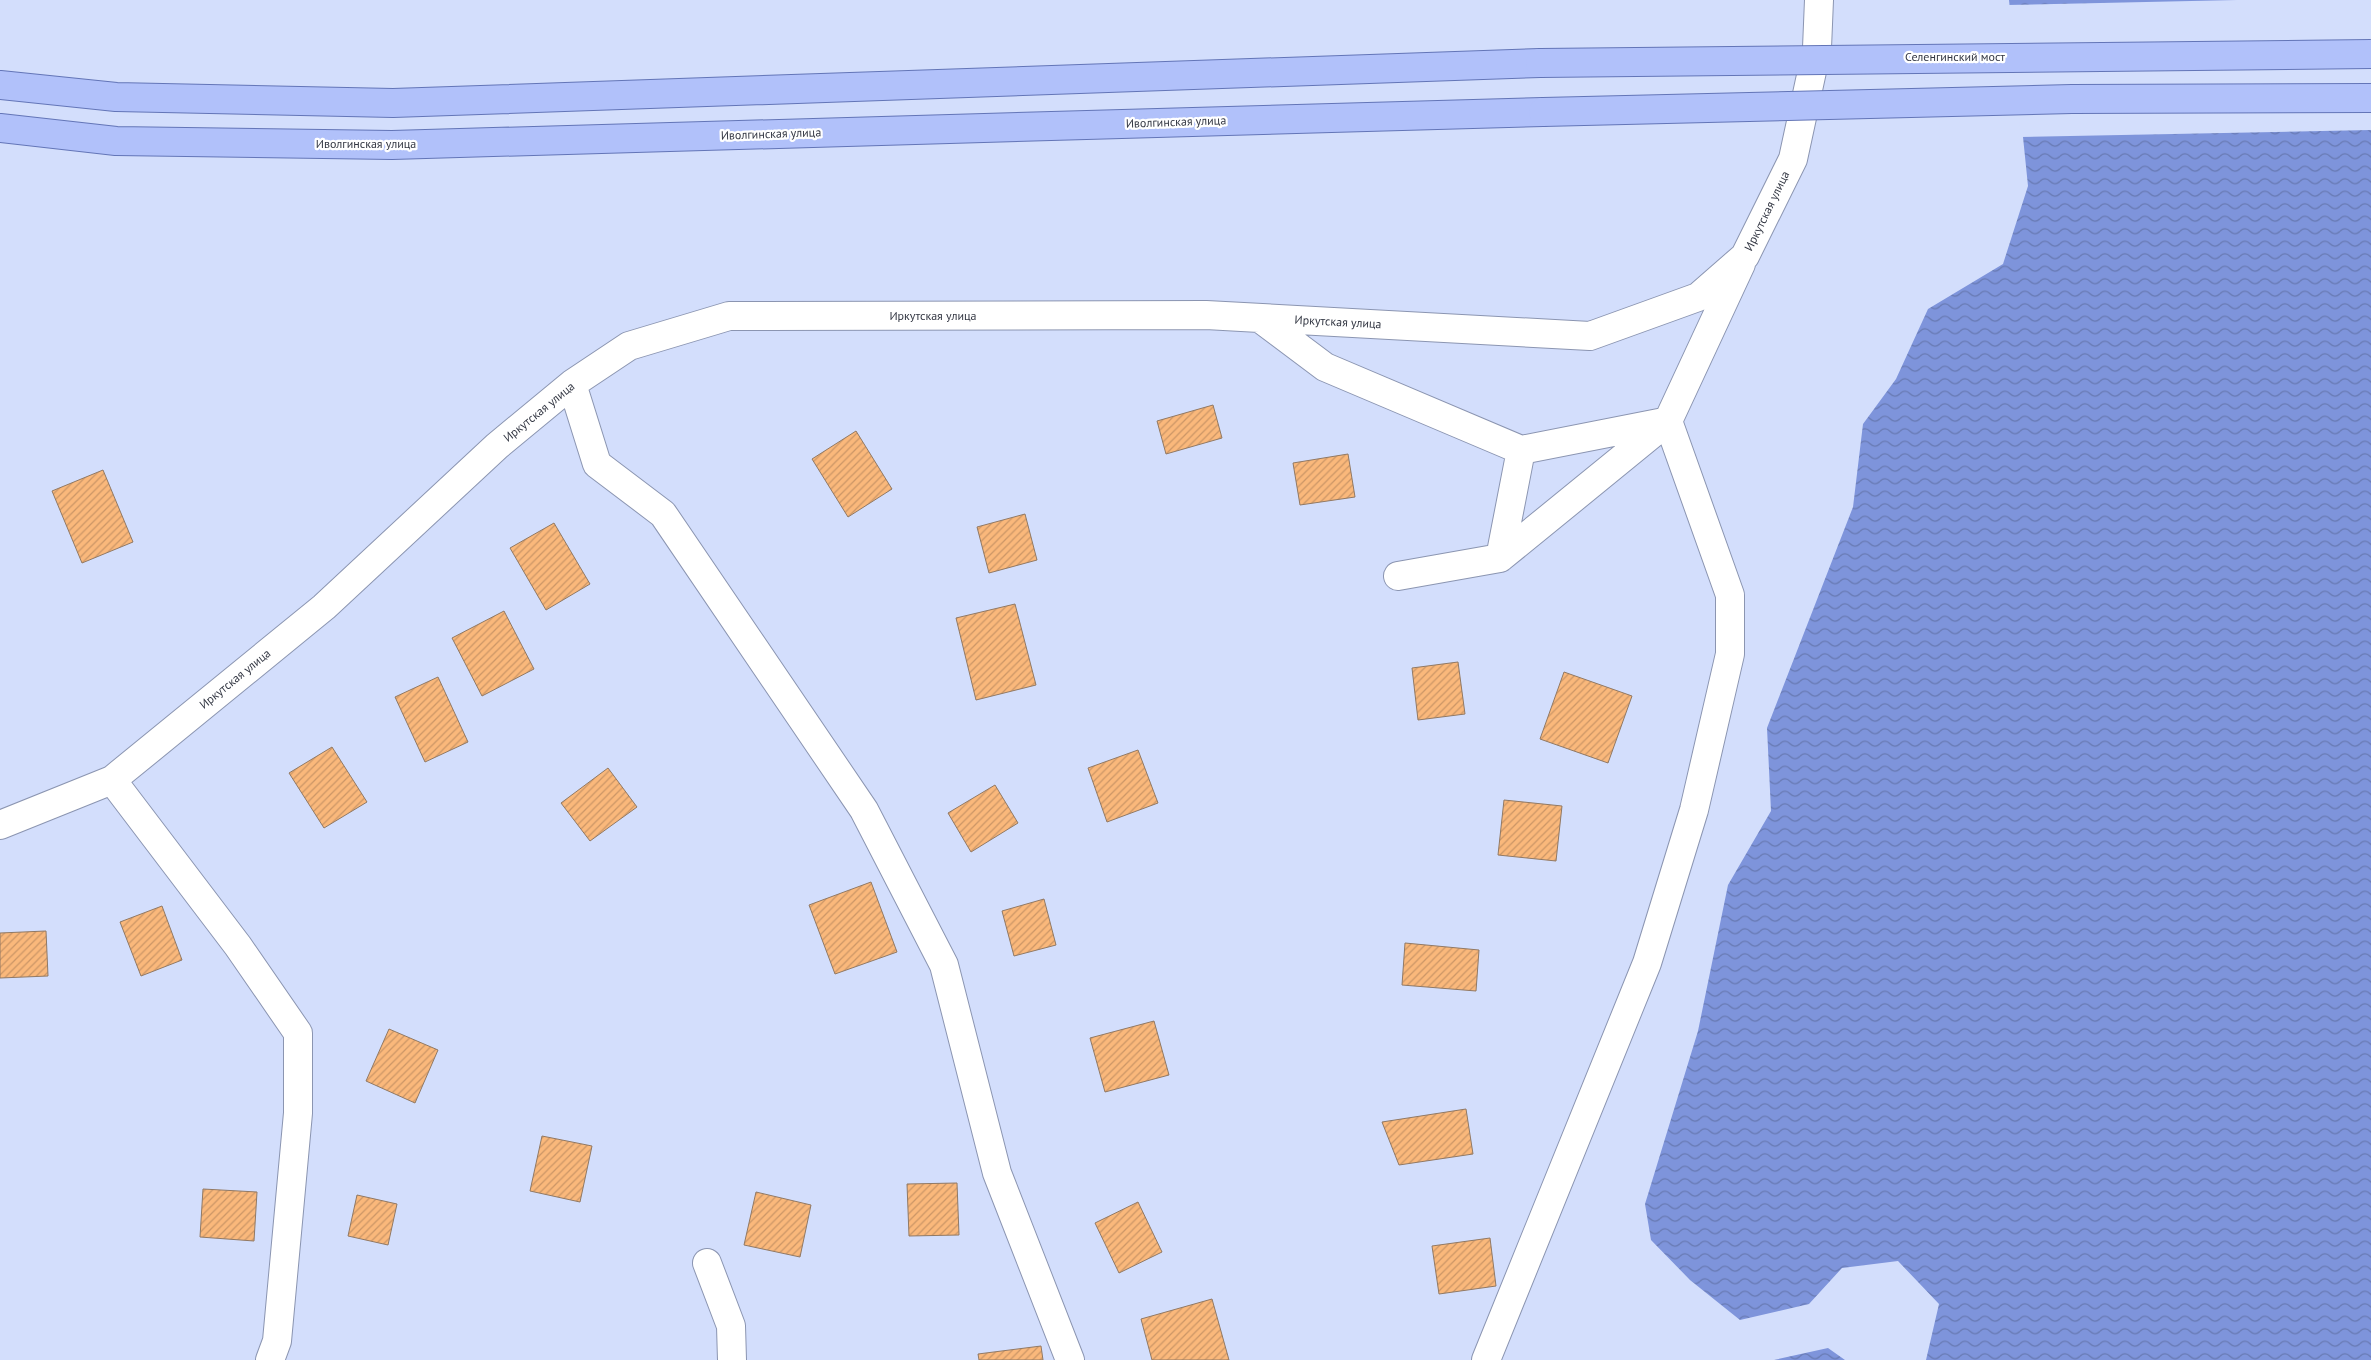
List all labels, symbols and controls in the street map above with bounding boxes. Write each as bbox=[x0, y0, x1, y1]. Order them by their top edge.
street label: Селенгинский мост bbox=[1905, 49, 2005, 64]
street label: Иволгинская улица bbox=[1125, 112, 1227, 131]
street label: Иволгинская улица bbox=[720, 124, 822, 143]
street label: Иволгинская улица bbox=[316, 136, 416, 151]
street label: Иркутская улица bbox=[1741, 168, 1792, 253]
street label: Иркутская улица bbox=[889, 308, 977, 323]
street label: Иркутская улица bbox=[1294, 312, 1382, 331]
street label: Иркутская улица bbox=[500, 378, 577, 445]
street label: Иркутская улица bbox=[196, 645, 273, 712]

